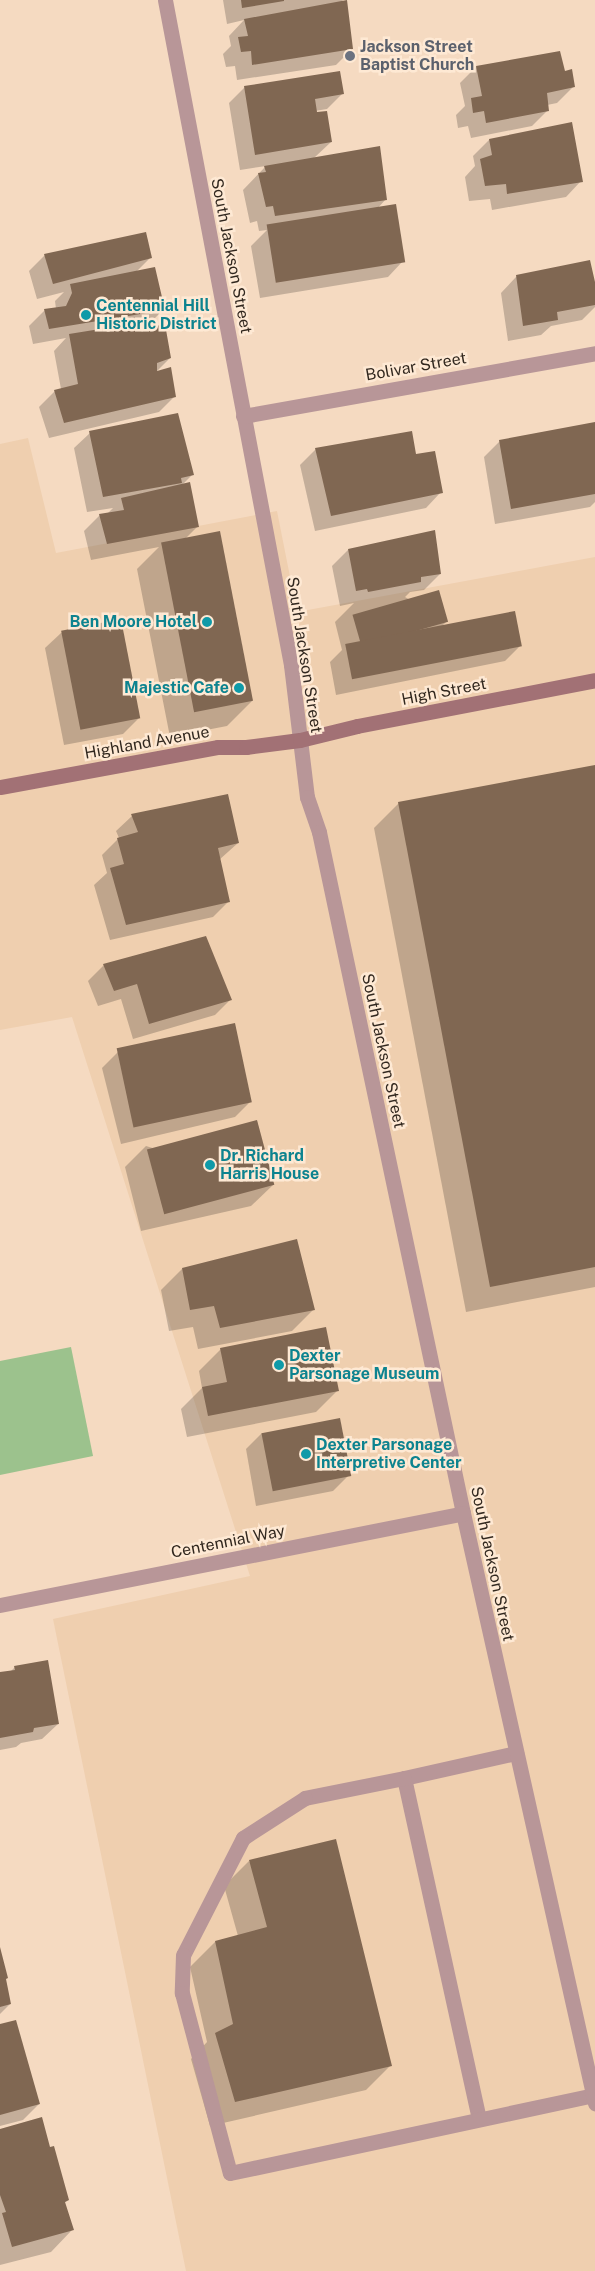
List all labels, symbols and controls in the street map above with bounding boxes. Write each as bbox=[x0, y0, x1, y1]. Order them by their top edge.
place label: Jackson Street Baptist Church bbox=[360, 37, 474, 75]
marker: Jackson Street Baptist Church bbox=[344, 50, 356, 62]
street label: South Jackson Street bbox=[207, 177, 255, 335]
place label: Centennial Hill Historic District bbox=[96, 296, 217, 334]
marker: Centennial Hill Historic District bbox=[80, 309, 92, 321]
street label: Bolivar Street bbox=[364, 349, 468, 385]
street label: South Jackson Street bbox=[282, 576, 326, 734]
place label: Ben Moore Hotel bbox=[69, 612, 197, 632]
marker: Ben Moore Hotel bbox=[201, 616, 213, 628]
street label: High Street bbox=[400, 674, 488, 710]
place label: Majestic Cafe bbox=[124, 678, 229, 698]
marker: Majestic Cafe bbox=[233, 682, 245, 694]
street label: Highland Avenue bbox=[83, 723, 211, 763]
street label: South Jackson Street bbox=[357, 972, 409, 1130]
place label: Dr. Richard Harris House bbox=[220, 1146, 319, 1184]
marker: Dr. Richard Harris House bbox=[204, 1159, 216, 1171]
place label: Dexter Parsonage Museum bbox=[289, 1346, 439, 1384]
marker: Dexter Parsonage Museum bbox=[273, 1359, 285, 1371]
place label: Dexter Parsonage Interpretive Center bbox=[316, 1435, 462, 1473]
marker: Dexter Parsonage Interpretive Center bbox=[300, 1448, 312, 1460]
street label: South Jackson Street bbox=[466, 1485, 518, 1643]
street label: Centennial Way bbox=[169, 1522, 287, 1562]

